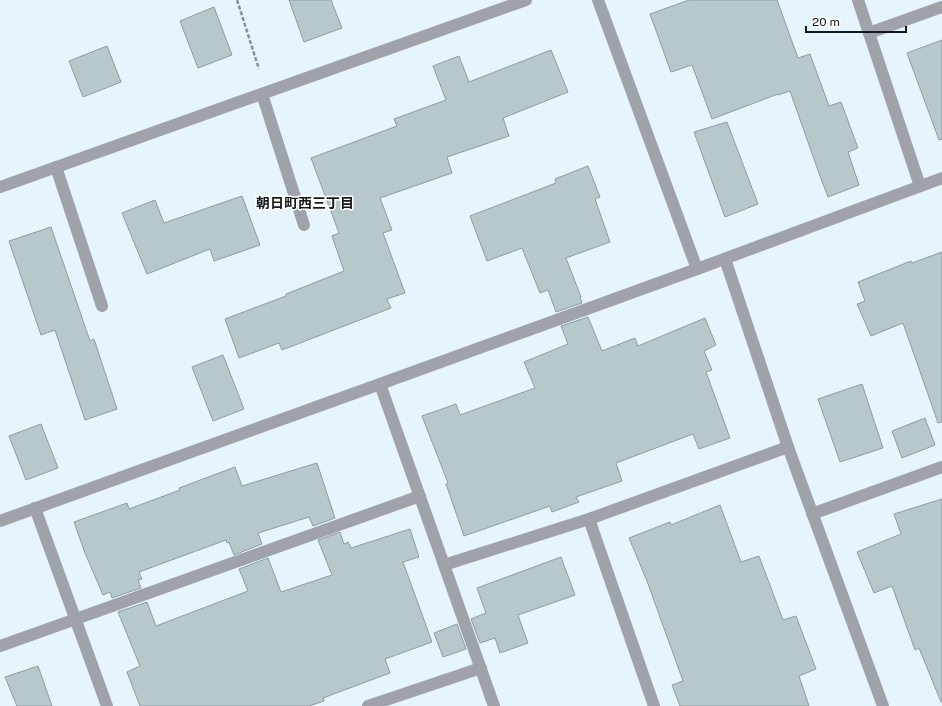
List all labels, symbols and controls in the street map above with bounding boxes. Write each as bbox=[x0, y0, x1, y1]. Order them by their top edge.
scale bar bbox=[806, 8, 906, 34]
text: 20 m bbox=[812, 15, 840, 29]
district label: 朝日町西三丁目 bbox=[256, 195, 354, 211]

